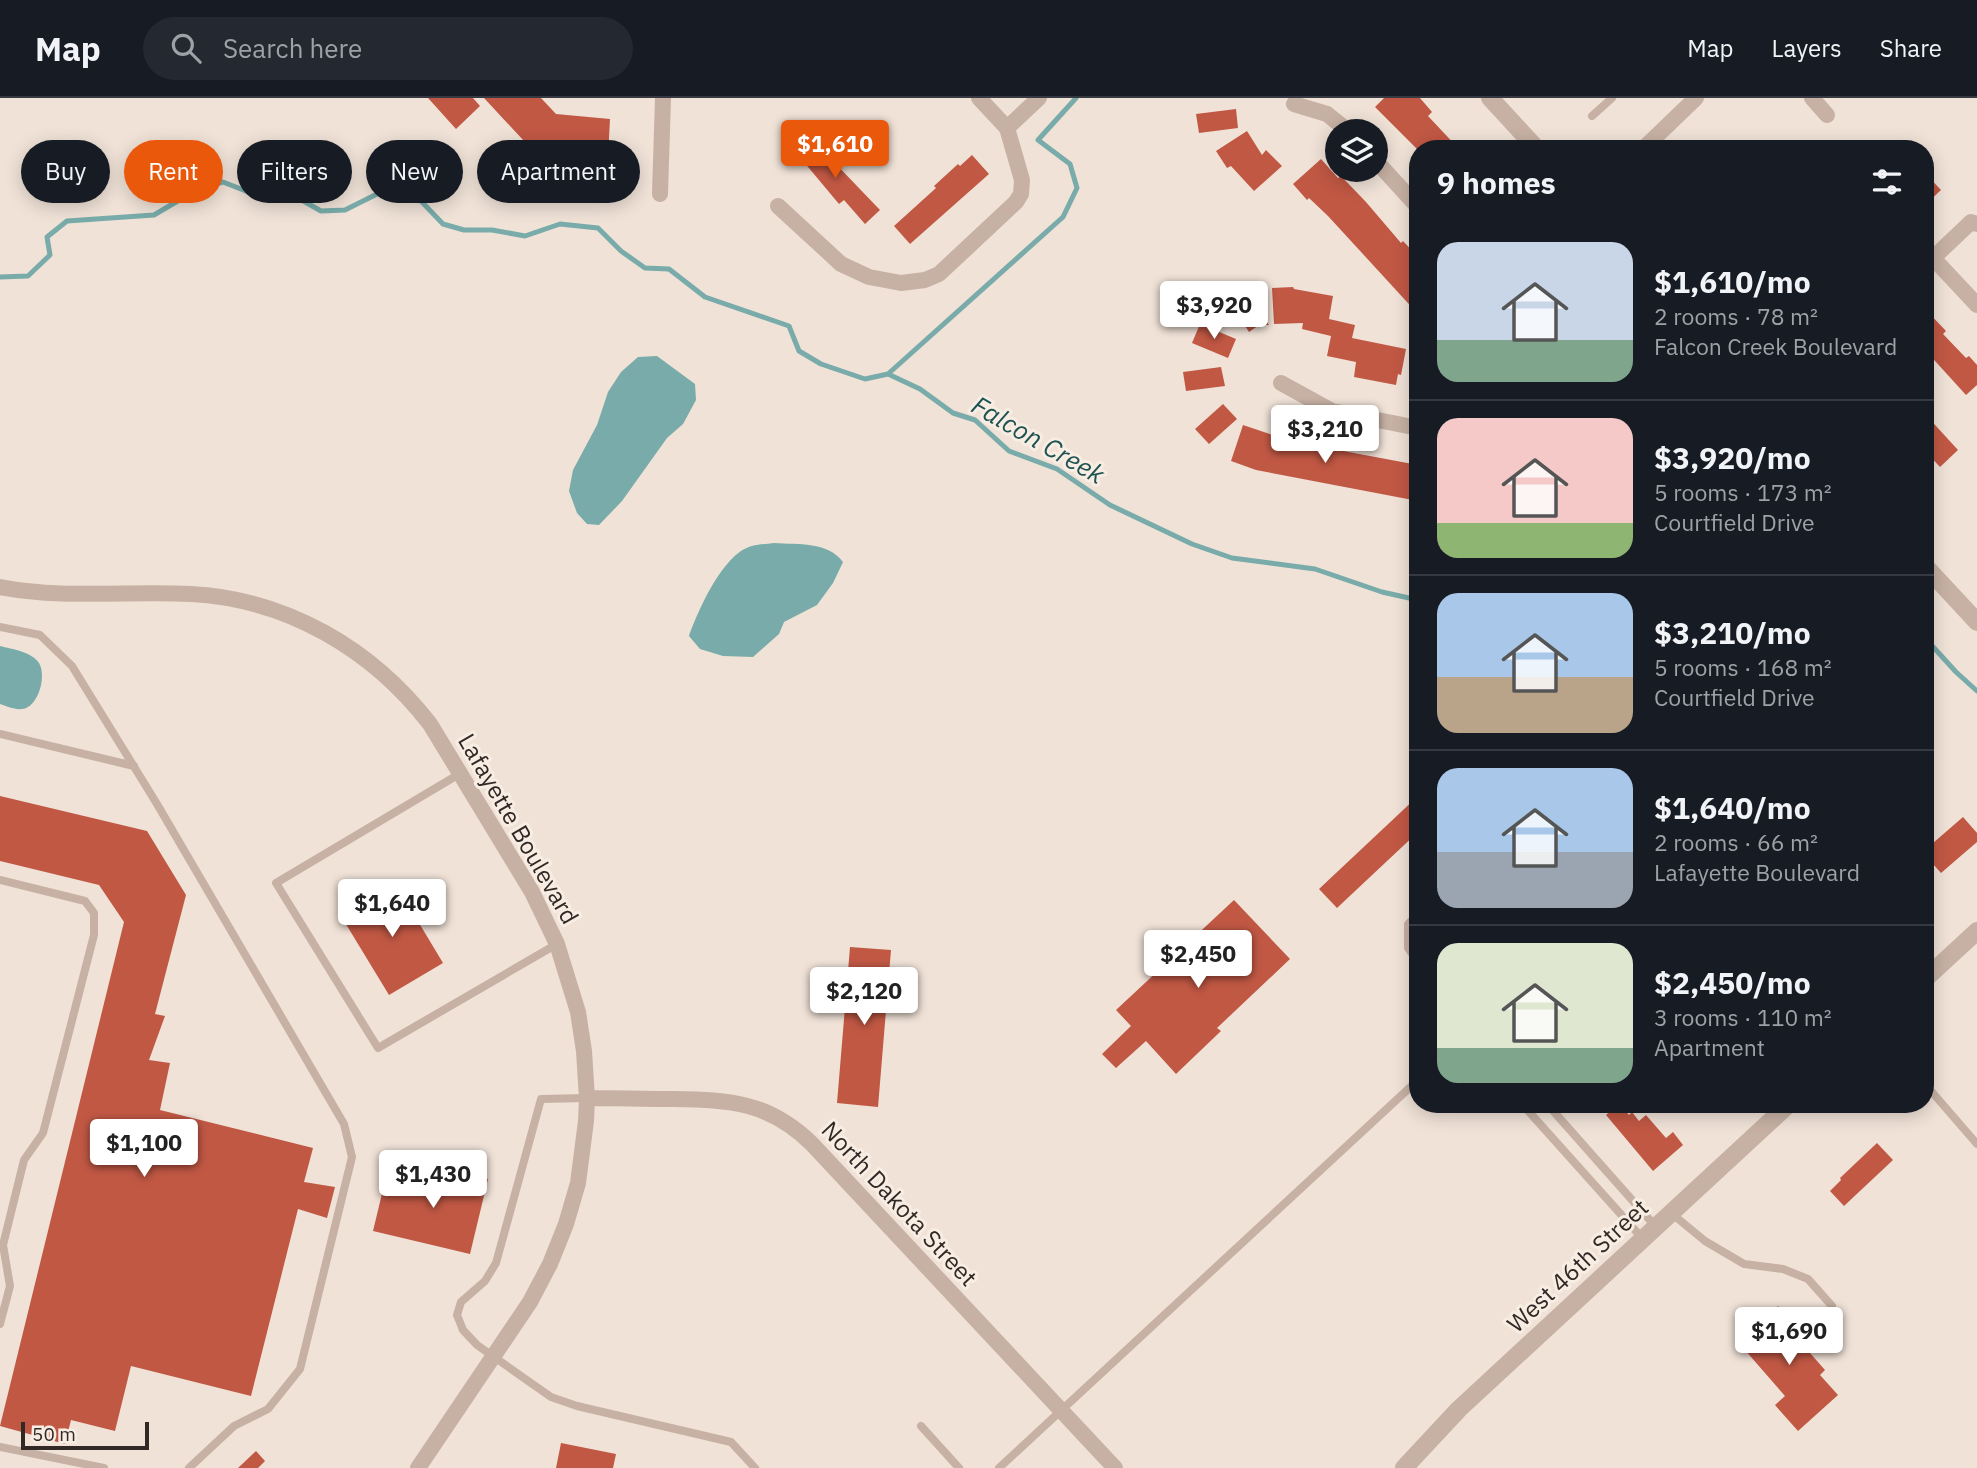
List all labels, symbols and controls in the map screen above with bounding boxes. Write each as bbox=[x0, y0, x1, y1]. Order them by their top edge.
search box bbox=[143, 17, 633, 80]
text: Map bbox=[35, 27, 101, 70]
icon: search bbox=[167, 29, 205, 67]
text: Search here bbox=[223, 31, 362, 65]
text: Map bbox=[1687, 32, 1734, 64]
text: Layers bbox=[1772, 32, 1842, 64]
text: Share bbox=[1880, 32, 1942, 64]
map controls bbox=[1325, 119, 1388, 182]
button: layers bbox=[1325, 119, 1388, 182]
pin: $1,610 bbox=[778, 120, 892, 180]
text: $1,610 bbox=[797, 128, 873, 158]
chip: Buy bbox=[21, 140, 110, 203]
chip: Rent bbox=[124, 140, 223, 203]
chip: Filters bbox=[237, 140, 352, 203]
chip: New bbox=[366, 140, 463, 203]
chip: Apartment bbox=[477, 140, 640, 203]
text: 9 homes bbox=[1437, 163, 1556, 202]
icon: filters bbox=[1868, 163, 1906, 201]
text: $1,610/mo bbox=[1654, 262, 1811, 301]
icon: home bbox=[1493, 270, 1577, 354]
pin: $3,920 bbox=[1157, 282, 1271, 341]
text: $3,920 bbox=[1176, 289, 1252, 319]
text: 2 rooms · 78 m² bbox=[1654, 301, 1818, 331]
text: Falcon Creek Boulevard bbox=[1654, 331, 1897, 361]
water label: Falcon Creek bbox=[966, 387, 1112, 491]
pin: $3,210 bbox=[1268, 406, 1382, 465]
text: $3,210 bbox=[1287, 413, 1363, 443]
text: $3,920/mo bbox=[1654, 438, 1811, 477]
icon: home bbox=[1493, 446, 1577, 530]
text: 5 rooms · 173 m² bbox=[1654, 477, 1832, 507]
text: Courtfield Drive bbox=[1654, 507, 1815, 537]
text: $3,210/mo bbox=[1654, 613, 1811, 652]
icon: home bbox=[1493, 621, 1577, 705]
text: 5 rooms · 168 m² bbox=[1654, 652, 1832, 682]
text: Courtfield Drive bbox=[1654, 682, 1815, 712]
street label: Lafayette Boulevard bbox=[451, 727, 586, 930]
text: $1,640/mo bbox=[1654, 788, 1811, 827]
icon: home bbox=[1493, 796, 1577, 880]
text: 2 rooms · 66 m² bbox=[1654, 827, 1818, 857]
text: Lafayette Boulevard bbox=[1654, 857, 1860, 887]
pin: $1,640 bbox=[335, 880, 449, 939]
text: $1,640 bbox=[354, 887, 430, 917]
pin: $2,450 bbox=[1141, 930, 1255, 990]
text: $2,450 bbox=[1160, 938, 1236, 968]
text: $2,450/mo bbox=[1654, 963, 1811, 1002]
pin: $2,120 bbox=[807, 968, 921, 1027]
icon: home bbox=[1493, 971, 1577, 1055]
text: $2,120 bbox=[826, 975, 902, 1005]
text: 3 rooms · 110 m² bbox=[1654, 1002, 1832, 1032]
text: Apartment bbox=[1654, 1032, 1765, 1062]
street label: North Dakota Street bbox=[815, 1114, 985, 1293]
pin: $1,100 bbox=[87, 1119, 201, 1179]
text: $1,100 bbox=[106, 1127, 182, 1157]
pin: $1,430 bbox=[376, 1150, 490, 1210]
text: $1,430 bbox=[395, 1158, 471, 1188]
street label: West 46th Street bbox=[1500, 1191, 1655, 1339]
pin: $1,690 bbox=[1732, 1308, 1846, 1367]
text: $1,690 bbox=[1751, 1315, 1827, 1345]
scale bar bbox=[21, 1419, 149, 1451]
text: 50 m bbox=[32, 1422, 76, 1446]

